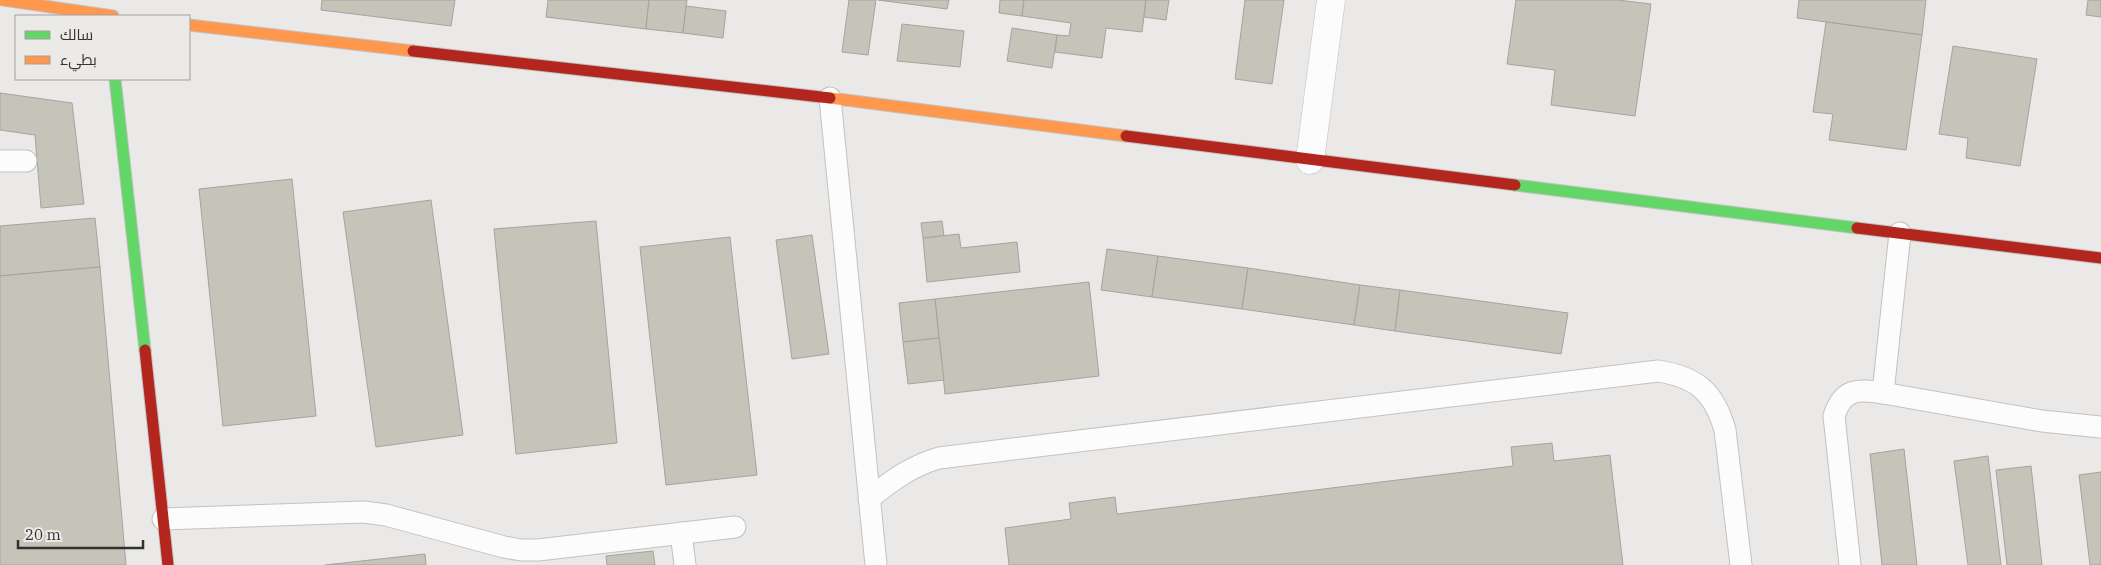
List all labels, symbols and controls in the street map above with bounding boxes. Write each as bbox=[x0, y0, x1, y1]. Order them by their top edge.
legend bbox=[15, 15, 190, 80]
text: سالك bbox=[60, 25, 93, 44]
text: بطيء bbox=[60, 50, 97, 72]
scale bar bbox=[18, 518, 142, 550]
text: 20 m bbox=[25, 525, 61, 544]

